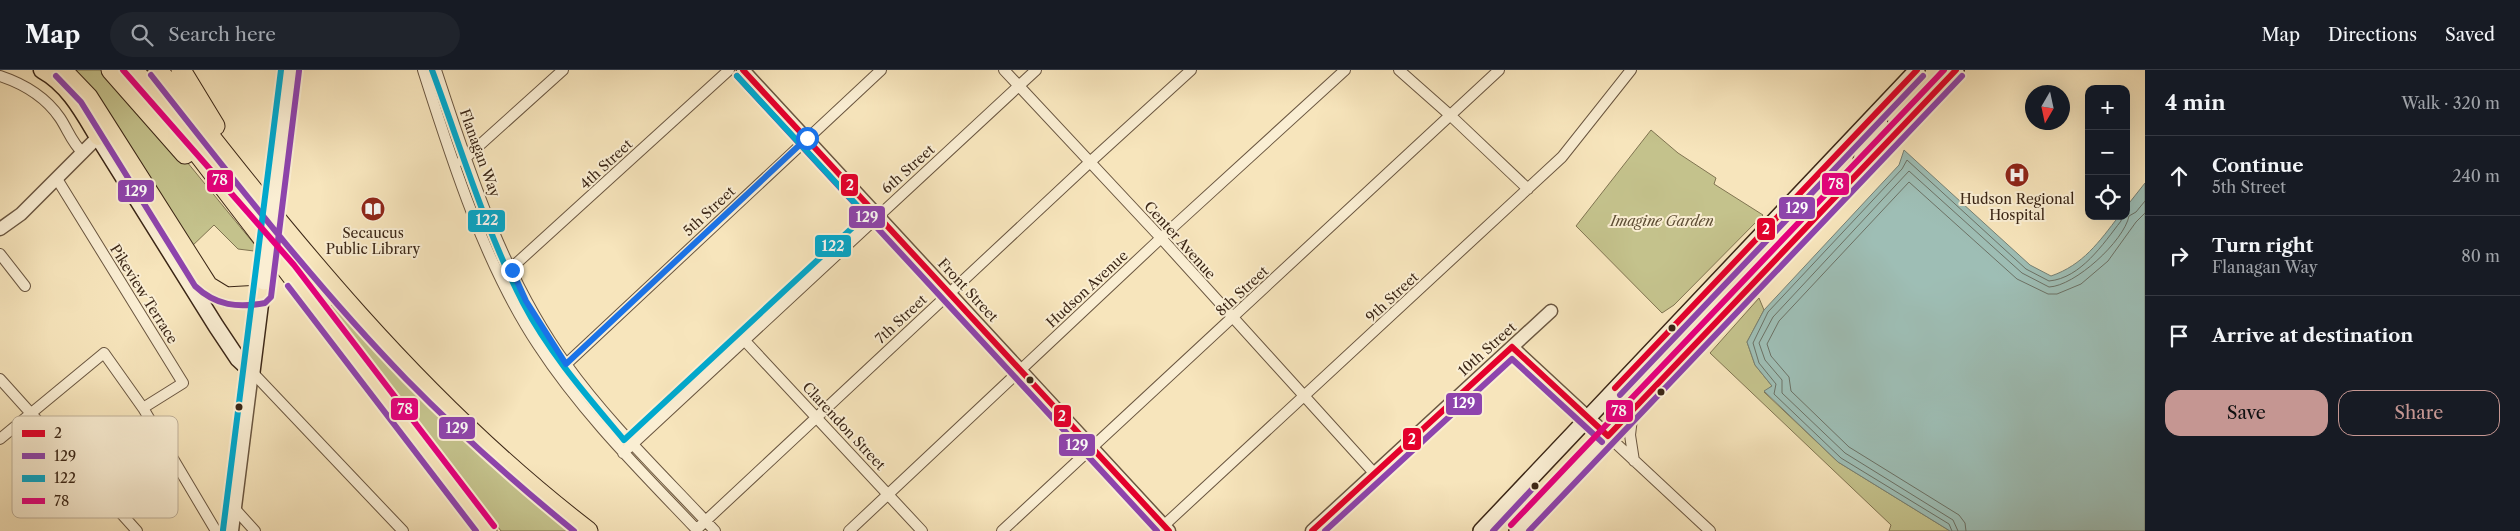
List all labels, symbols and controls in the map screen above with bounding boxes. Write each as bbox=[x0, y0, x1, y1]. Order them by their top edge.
search box bbox=[110, 12, 460, 57]
text: Map bbox=[25, 20, 80, 49]
icon: search bbox=[128, 21, 156, 49]
text: Search here bbox=[168, 23, 276, 46]
text: Map bbox=[2261, 24, 2300, 46]
text: Directions bbox=[2328, 24, 2417, 46]
text: Saved bbox=[2445, 24, 2495, 46]
north arrow bbox=[2025, 85, 2070, 130]
map controls bbox=[2085, 85, 2130, 220]
button: + bbox=[2085, 85, 2130, 130]
text: 4 min bbox=[2165, 90, 2226, 115]
text: Walk · 320 m bbox=[2401, 93, 2500, 113]
street label: Flanagan Way bbox=[456, 107, 504, 200]
route start bbox=[796, 127, 819, 150]
button: − bbox=[2085, 130, 2130, 175]
street label: 4th Street bbox=[576, 135, 636, 193]
street label: 6th Street bbox=[878, 140, 938, 198]
text: Continue bbox=[2212, 154, 2304, 177]
hospital icon: Hudson Regional Hospital bbox=[2004, 162, 2030, 188]
icon: ahead bbox=[2165, 162, 2193, 190]
text: 240 m bbox=[2452, 166, 2500, 186]
line badge: 78 bbox=[206, 169, 234, 193]
text: 78 bbox=[212, 171, 228, 189]
line badge: 78 bbox=[1821, 172, 1850, 196]
line badge: 2 bbox=[840, 173, 859, 197]
text: 78 bbox=[1828, 175, 1844, 193]
button: locate bbox=[2085, 175, 2130, 220]
text: 2 bbox=[846, 176, 854, 194]
text: 5th Street bbox=[2212, 177, 2286, 197]
line badge: 129 bbox=[117, 179, 155, 203]
text: 129 bbox=[125, 182, 147, 200]
street label: 5th Street bbox=[679, 182, 739, 240]
place label: Hudson Regional Hospital bbox=[1960, 190, 2074, 224]
library icon: Secaucus Public Library bbox=[360, 196, 386, 222]
line badge: 129 bbox=[1778, 196, 1816, 220]
street label: Center Avenue bbox=[1140, 197, 1220, 283]
text: 129 bbox=[1786, 199, 1808, 217]
line badge: 129 bbox=[848, 205, 886, 229]
text: 129 bbox=[856, 208, 878, 226]
line badge: 122 bbox=[467, 209, 506, 233]
text: 122 bbox=[476, 211, 498, 229]
park label: Imagine Garden bbox=[1609, 212, 1714, 230]
line badge: 2 bbox=[1756, 217, 1776, 241]
text: 2 bbox=[1762, 220, 1770, 238]
place label: Secaucus Public Library bbox=[326, 224, 421, 258]
line badge: 122 bbox=[814, 234, 852, 258]
text: Turn right bbox=[2212, 234, 2313, 257]
text: 122 bbox=[822, 237, 844, 255]
street label: Pikeview Terrace bbox=[106, 241, 182, 347]
icon: right bbox=[2165, 242, 2193, 270]
street label: Hudson Avenue bbox=[1042, 246, 1132, 331]
text: 80 m bbox=[2461, 246, 2500, 266]
street label: Front Street bbox=[934, 254, 1002, 326]
text: Flanagan Way bbox=[2212, 257, 2318, 277]
route end bbox=[501, 259, 524, 282]
street label: 8th Street bbox=[1212, 262, 1272, 320]
street label: 9th Street bbox=[1362, 268, 1422, 326]
street label: 7th Street bbox=[871, 291, 931, 347]
street label: 10th Street bbox=[1454, 318, 1520, 380]
icon: arrive bbox=[2165, 322, 2193, 350]
unlabelled marker bbox=[1667, 323, 1677, 333]
text: Arrive at destination bbox=[2212, 324, 2413, 347]
unlabelled marker bbox=[1025, 375, 1035, 385]
street label: Clarendon Street bbox=[799, 378, 889, 474]
unlabelled marker bbox=[1656, 387, 1666, 397]
button: Save bbox=[2165, 390, 2328, 436]
button: Share bbox=[2338, 390, 2500, 436]
line badge: 129 bbox=[1445, 392, 1483, 416]
text: 129 bbox=[1453, 394, 1475, 412]
line badge: 78 bbox=[390, 397, 419, 421]
line badge: 78 bbox=[1605, 399, 1634, 423]
text: 78 bbox=[397, 400, 413, 418]
unlabelled marker bbox=[234, 402, 244, 412]
text: 78 bbox=[1611, 402, 1627, 420]
line badge: 2 bbox=[1053, 404, 1072, 428]
text: 2 bbox=[1058, 407, 1066, 425]
legend bbox=[12, 416, 178, 518]
line badge: 129 bbox=[438, 416, 476, 440]
text: 129 bbox=[446, 419, 468, 437]
text: 2 bbox=[54, 424, 62, 442]
line badge: 2 bbox=[1402, 427, 1422, 451]
text: 2 bbox=[1408, 430, 1416, 448]
line badge: 129 bbox=[1058, 433, 1096, 457]
text: 129 bbox=[1066, 436, 1088, 454]
text: 129 bbox=[54, 447, 76, 465]
text: 122 bbox=[54, 469, 76, 487]
unlabelled marker bbox=[1530, 481, 1540, 491]
text: 78 bbox=[54, 492, 69, 510]

